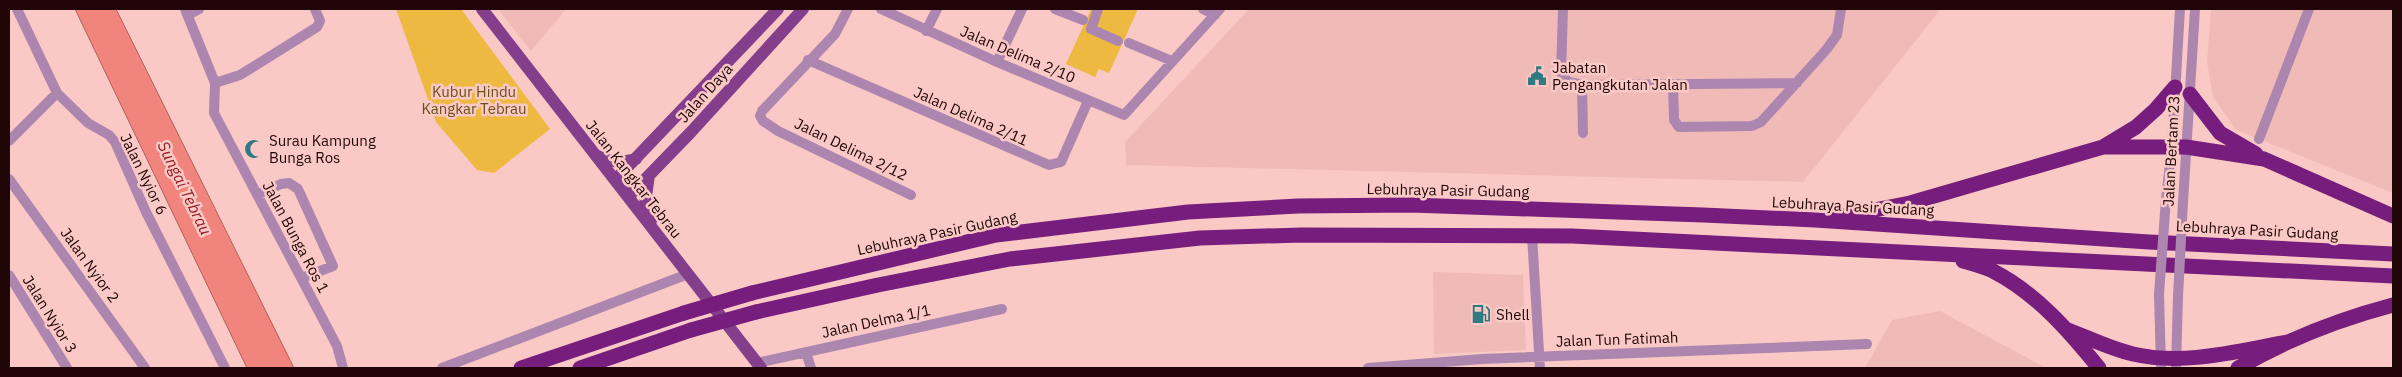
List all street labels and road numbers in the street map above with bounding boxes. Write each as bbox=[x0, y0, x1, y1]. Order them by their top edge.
street label: Jalan Delima 2/10 bbox=[958, 21, 1078, 87]
street label: Jalan Daya bbox=[673, 59, 737, 127]
street label: Jalan Delima 2/11 bbox=[911, 82, 1031, 150]
street label: Jalan Bertam 23 bbox=[2159, 95, 2183, 207]
street label: Jalan Delima 2/12 bbox=[791, 113, 911, 185]
street label: Jalan Kangkar Tebrau bbox=[582, 116, 686, 242]
street label: Jalan Nyior 6 bbox=[116, 130, 172, 218]
street label: Jalan Bunga Ros 1 bbox=[259, 178, 333, 296]
street label: Lebuhraya Pasir Gudang bbox=[1366, 179, 1530, 201]
street label: Lebuhraya Pasir Gudang bbox=[1771, 192, 1935, 220]
street label: Lebuhraya Pasir Gudang bbox=[855, 207, 1019, 259]
street label: Lebuhraya Pasir Gudang bbox=[2175, 216, 2339, 244]
street label: Jalan Nyior 2 bbox=[56, 224, 124, 306]
street label: Jalan Nyior 3 bbox=[19, 272, 81, 356]
street label: Jalan Delma 1/1 bbox=[820, 300, 932, 342]
street label: Jalan Tun Fatimah bbox=[1555, 327, 1679, 351]

